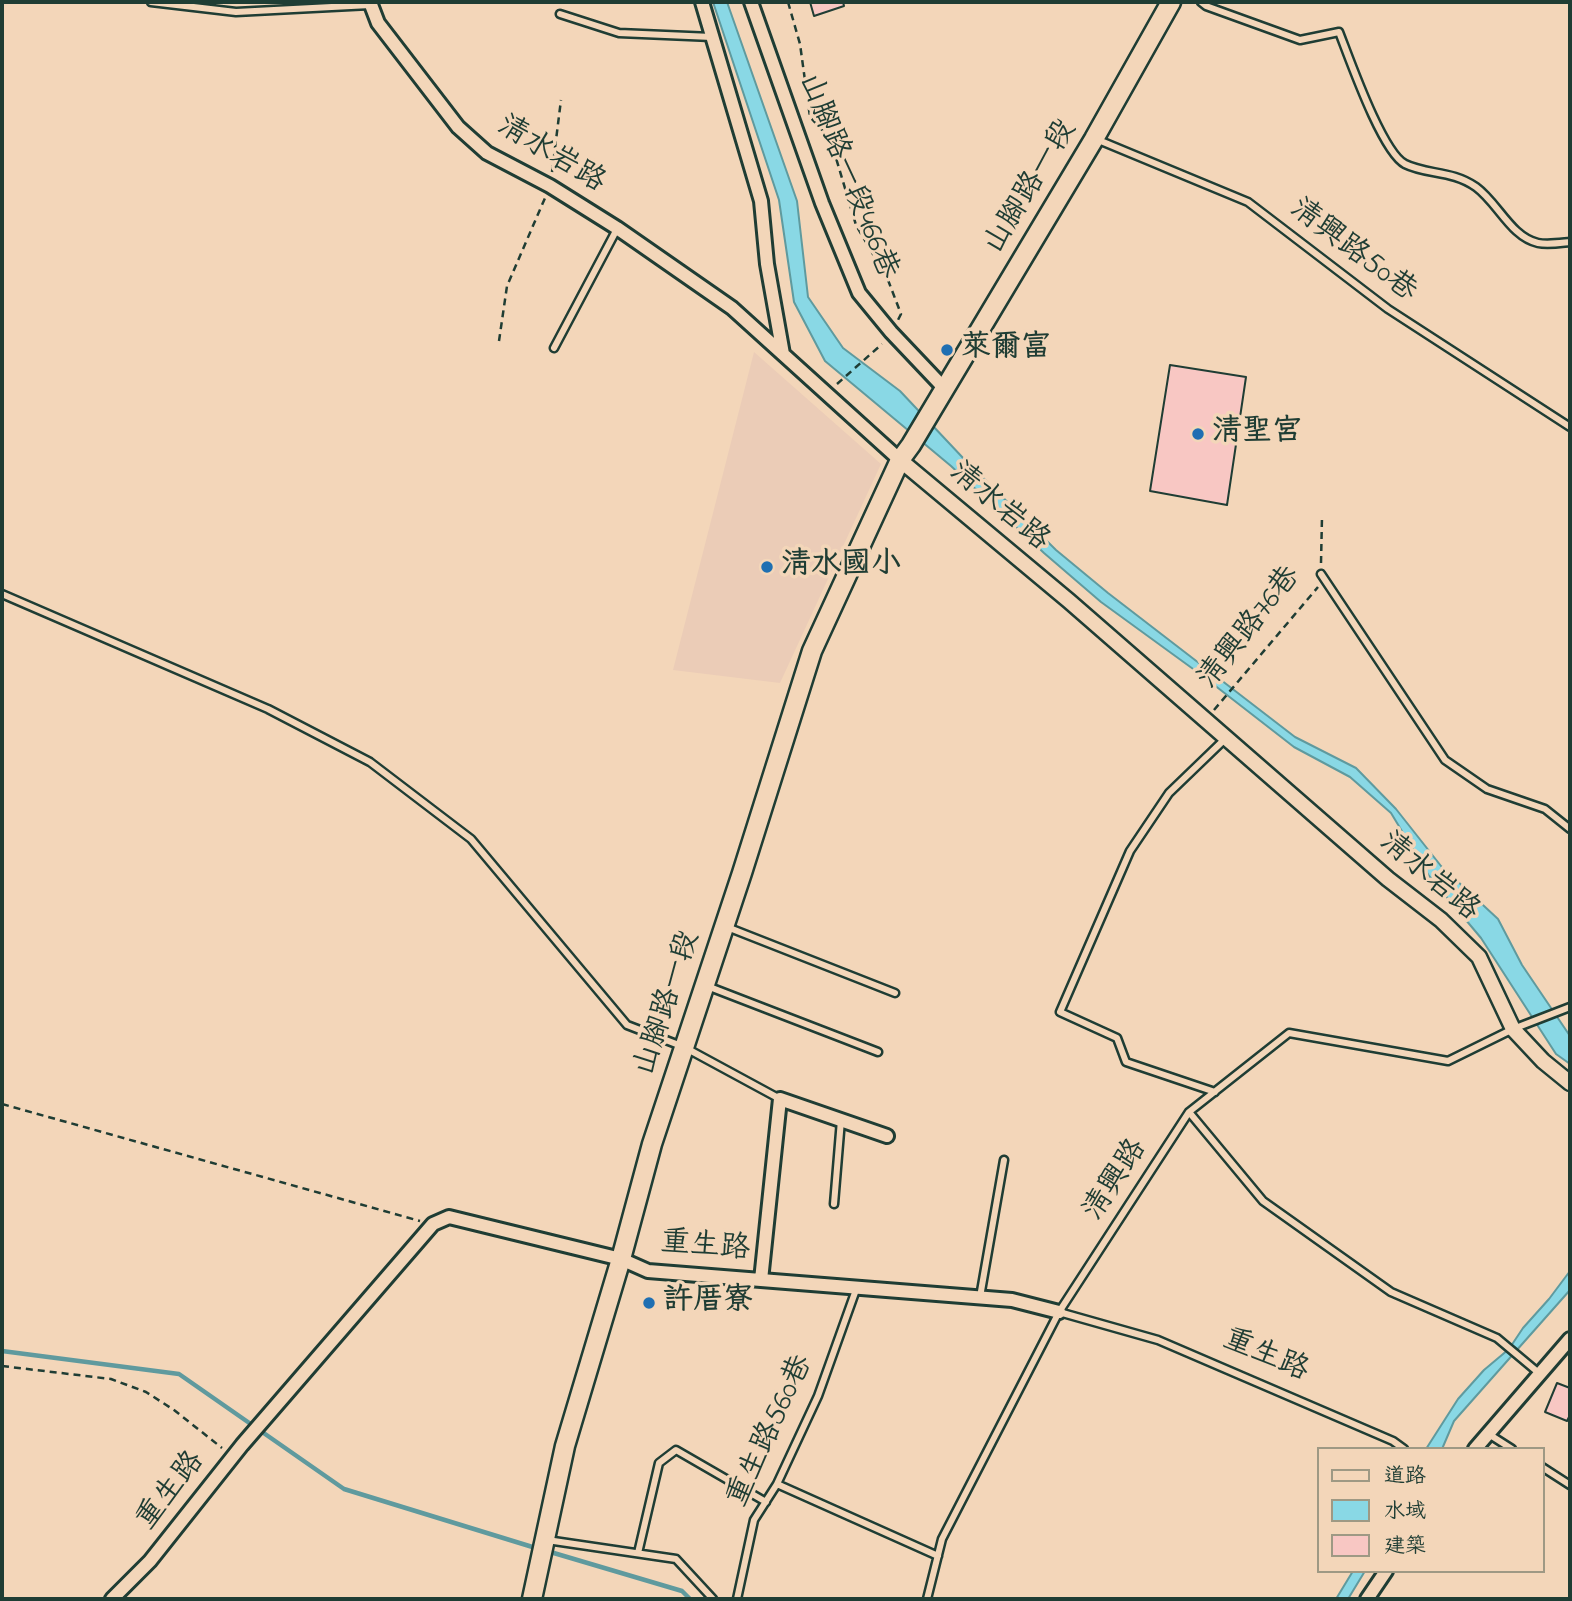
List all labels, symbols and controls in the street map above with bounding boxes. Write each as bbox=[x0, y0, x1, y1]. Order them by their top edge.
street label: 山腳路一段466巷 bbox=[788, 69, 904, 285]
street label: 清水岩路 bbox=[489, 110, 611, 202]
street label: 山腳路一段 bbox=[978, 114, 1086, 262]
street label: 清興路50巷 bbox=[1281, 192, 1423, 312]
place label: 萊爾富 bbox=[961, 332, 1051, 368]
marker: 萊爾富 bbox=[939, 342, 955, 358]
place label: 清聖宮 bbox=[1212, 416, 1302, 452]
marker: 清聖宮 bbox=[1190, 426, 1206, 442]
street label: 清水岩路 bbox=[940, 456, 1056, 560]
place label: 清水國小 bbox=[781, 549, 901, 585]
marker: 清水國小 bbox=[759, 559, 775, 575]
street label: 清興路76巷 bbox=[1192, 561, 1310, 697]
street label: 清水岩路 bbox=[1370, 826, 1486, 930]
street label: 山腳路一段 bbox=[629, 927, 709, 1081]
street label: 清興路 bbox=[1077, 1133, 1157, 1229]
street label: 重生路 bbox=[659, 1226, 751, 1270]
place label: 許厝寮 bbox=[663, 1285, 753, 1321]
marker: 許厝寮 bbox=[641, 1295, 657, 1311]
street label: 重生路 bbox=[1217, 1323, 1313, 1391]
street label: 重生路560巷 bbox=[721, 1350, 823, 1514]
street label: 重生路 bbox=[130, 1445, 214, 1539]
legend bbox=[1316, 1447, 1544, 1573]
text: 道路 bbox=[1384, 1462, 1426, 1492]
text: 水域 bbox=[1384, 1497, 1426, 1527]
text: 建築 bbox=[1384, 1532, 1426, 1562]

